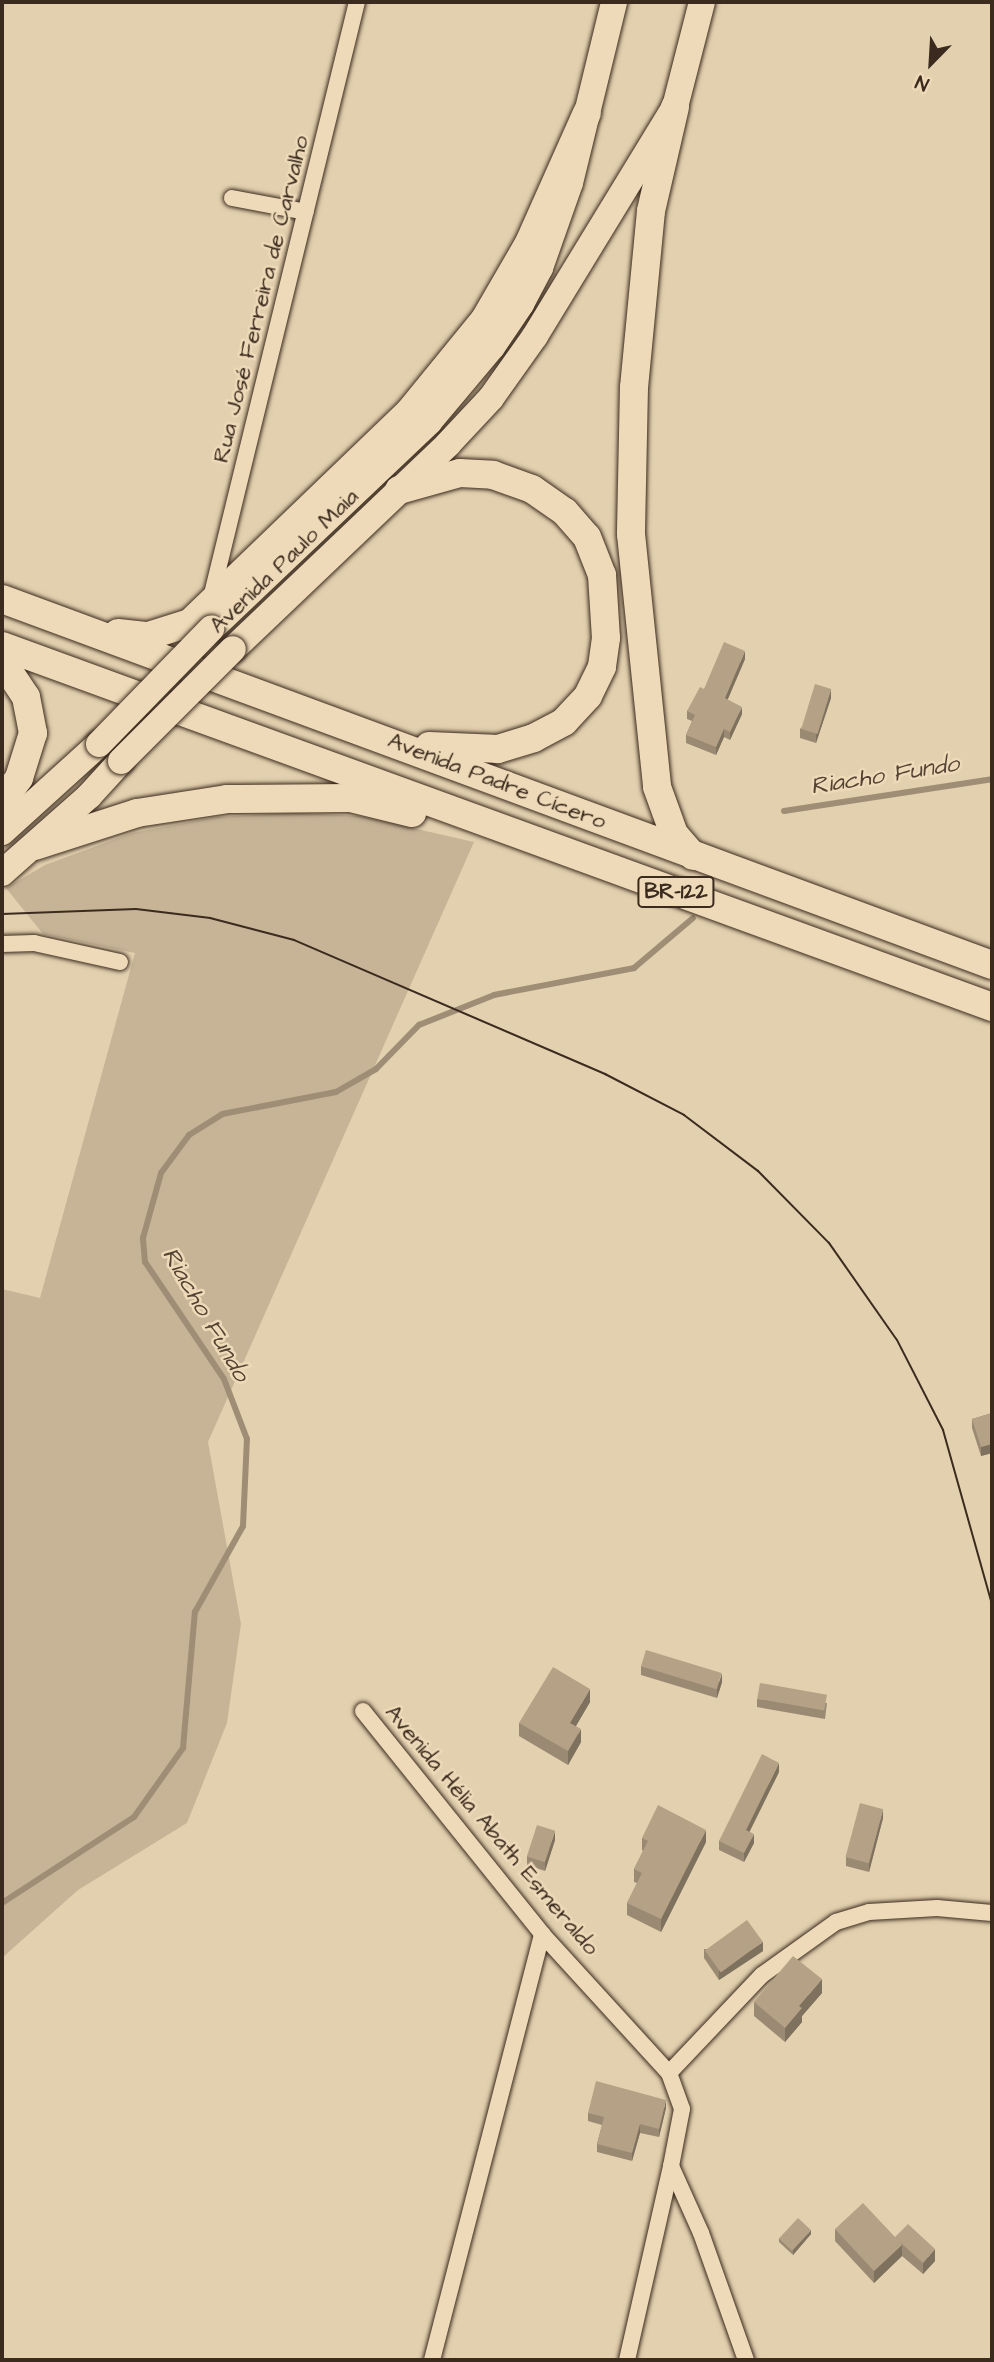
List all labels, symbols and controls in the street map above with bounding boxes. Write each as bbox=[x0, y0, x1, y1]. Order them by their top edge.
north arrow bbox=[896, 28, 966, 98]
text: N bbox=[911, 68, 933, 97]
street label: Rua José Ferreira de Carvalho bbox=[207, 133, 315, 465]
street label: Avenida Paulo Maia bbox=[204, 483, 364, 639]
street label: Avenida Padre Cícero bbox=[384, 727, 610, 835]
water label: Riacho Fundo bbox=[809, 750, 961, 802]
road number: BR-122 bbox=[636, 874, 716, 910]
water label: Riacho Fundo bbox=[155, 1243, 255, 1387]
street label: Avenida Hélia Abath Esmeraldo bbox=[379, 1699, 605, 1961]

